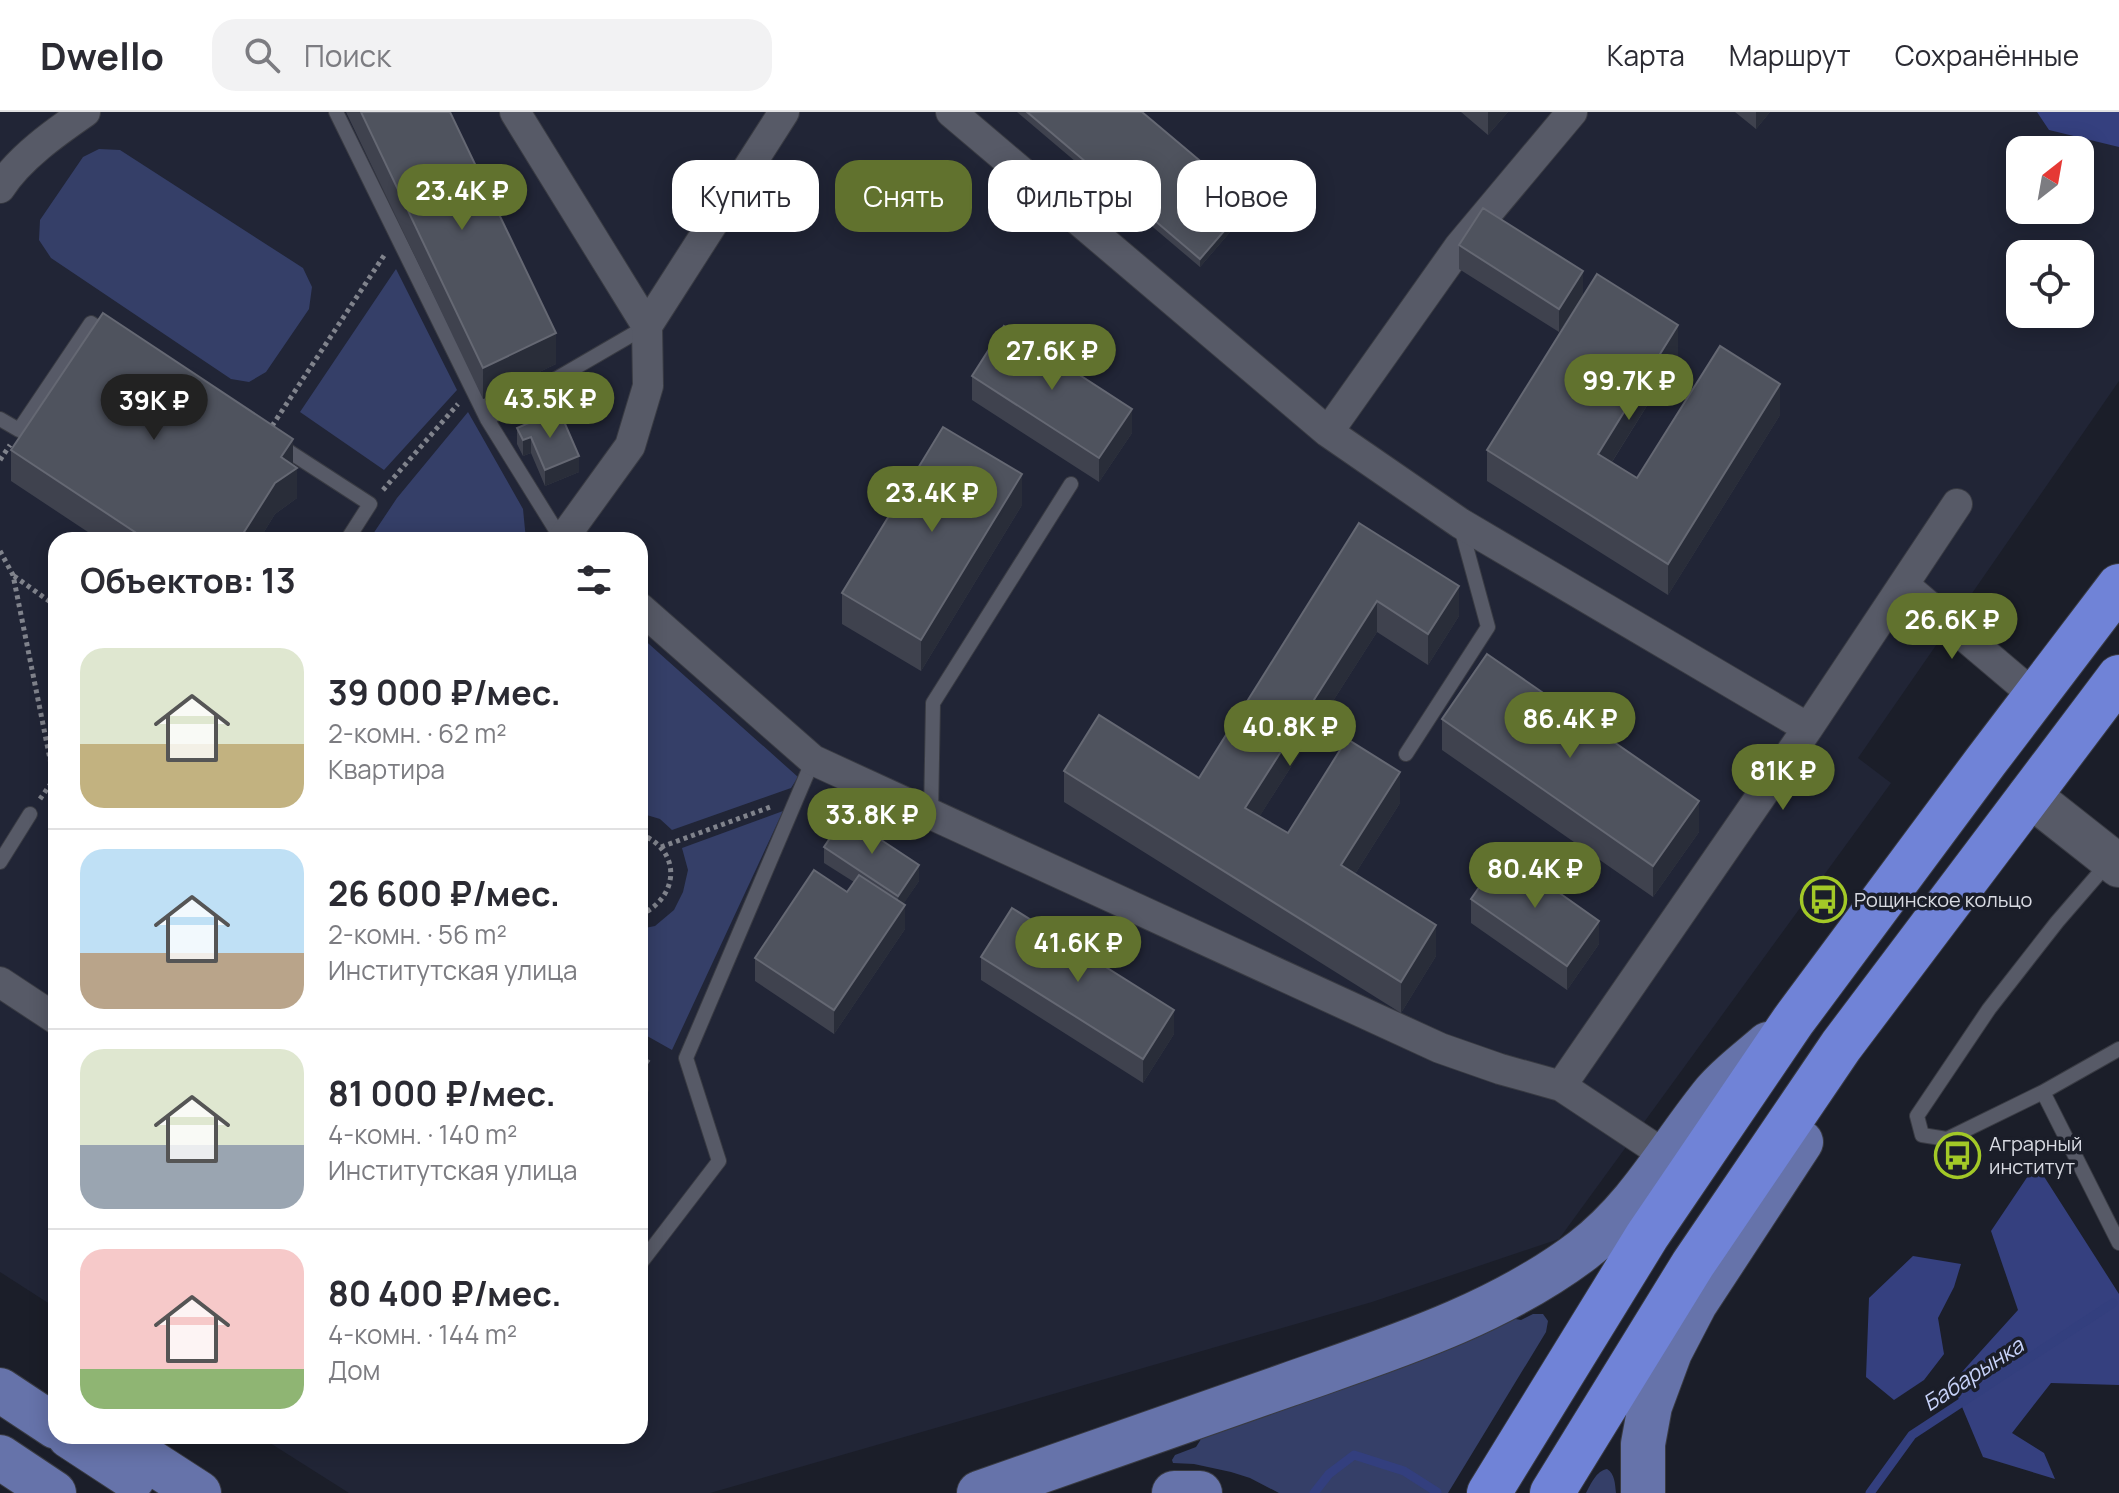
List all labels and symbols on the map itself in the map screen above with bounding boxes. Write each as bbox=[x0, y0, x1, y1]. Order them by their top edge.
north arrow bbox=[2006, 136, 2094, 224]
pin: 23.4K ₽ bbox=[388, 164, 536, 232]
pin: 27.6K ₽ bbox=[978, 324, 1126, 392]
pin: 99.7K ₽ bbox=[1555, 354, 1703, 422]
pin: 43.5K ₽ bbox=[476, 372, 624, 440]
pin: 39K ₽ bbox=[98, 374, 210, 442]
pin: 23.4K ₽ bbox=[858, 466, 1006, 534]
pin: 26.6K ₽ bbox=[1878, 593, 2026, 661]
pin: 86.4K ₽ bbox=[1496, 692, 1644, 760]
pin: 40.8K ₽ bbox=[1216, 700, 1364, 768]
pin: 81K ₽ bbox=[1727, 744, 1839, 812]
pin: 33.8K ₽ bbox=[798, 788, 946, 856]
pin: 80.4K ₽ bbox=[1461, 842, 1609, 910]
bus stop icon: Рощинское кольцо bbox=[1799, 876, 1847, 924]
place label: Рощинское кольцо bbox=[1854, 886, 2033, 913]
pin: 41.6K ₽ bbox=[1004, 916, 1152, 984]
place label: Аграрный институт bbox=[1989, 1130, 2082, 1180]
bus stop icon: Аграрный институт bbox=[1934, 1131, 1982, 1179]
water label: Бабарынка bbox=[1917, 1329, 2031, 1418]

